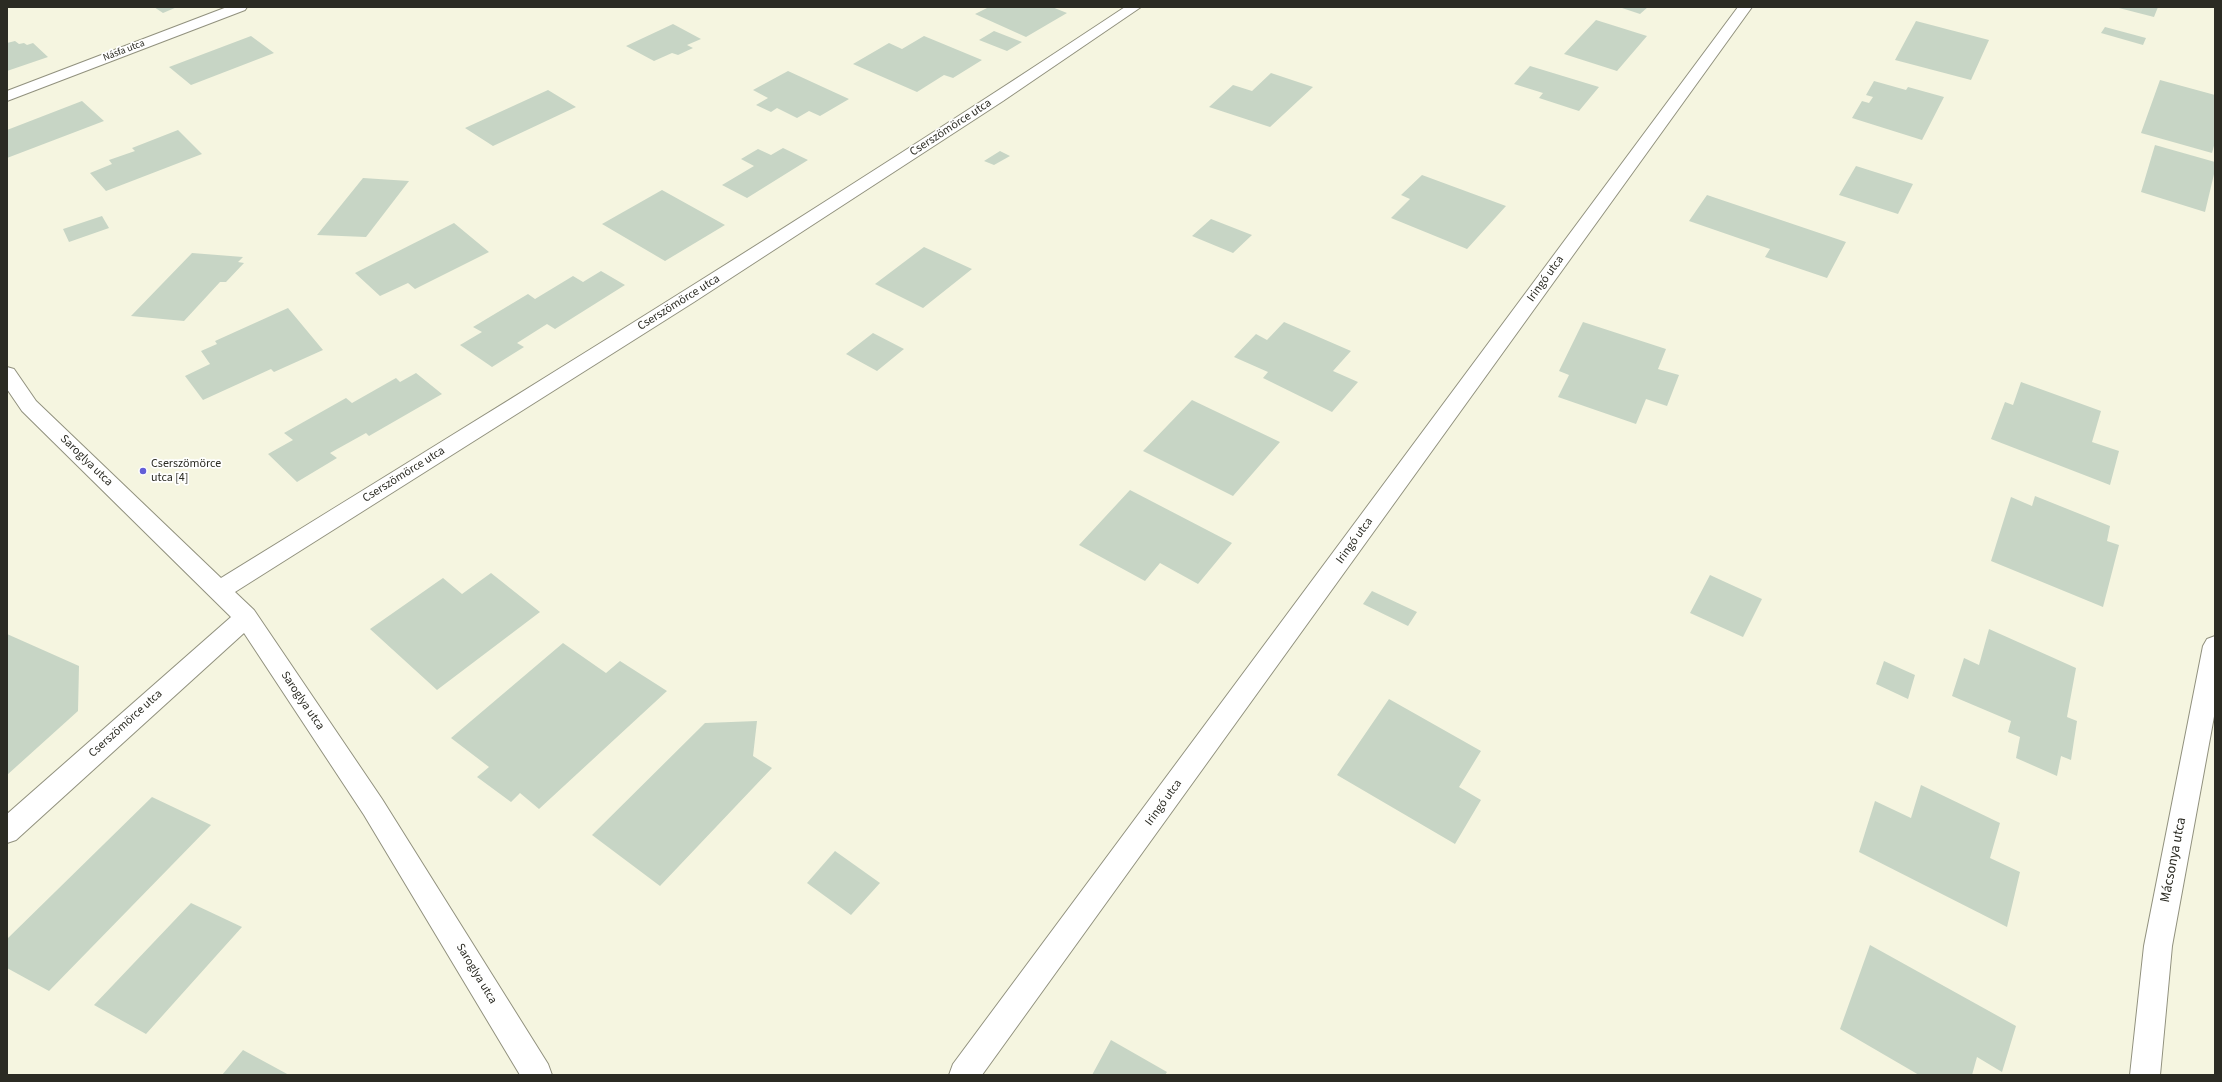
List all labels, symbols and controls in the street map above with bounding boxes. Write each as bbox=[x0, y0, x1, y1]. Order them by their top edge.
street label: Násfa utca bbox=[101, 38, 147, 64]
street label: Cserszömörce utca bbox=[908, 96, 994, 160]
street label: Iringó utca bbox=[1524, 253, 1568, 305]
street label: Cserszömörce utca bbox=[635, 272, 723, 334]
street label: Saroglya utca bbox=[57, 432, 115, 490]
street label: Cserszömörce utca bbox=[360, 444, 448, 506]
place label: Cserszömörce utca [4] bbox=[151, 457, 221, 485]
marker: Cserszömörce utca [4] bbox=[138, 466, 148, 476]
street label: Iringó utca bbox=[1333, 515, 1377, 567]
street label: Saroglya utca bbox=[277, 669, 327, 733]
street label: Cserszömörce utca bbox=[86, 687, 166, 761]
street label: Iringó utca bbox=[1142, 777, 1186, 829]
street label: Mácsonya utca bbox=[2158, 816, 2190, 904]
street label: Saroglya utca bbox=[452, 941, 500, 1007]

